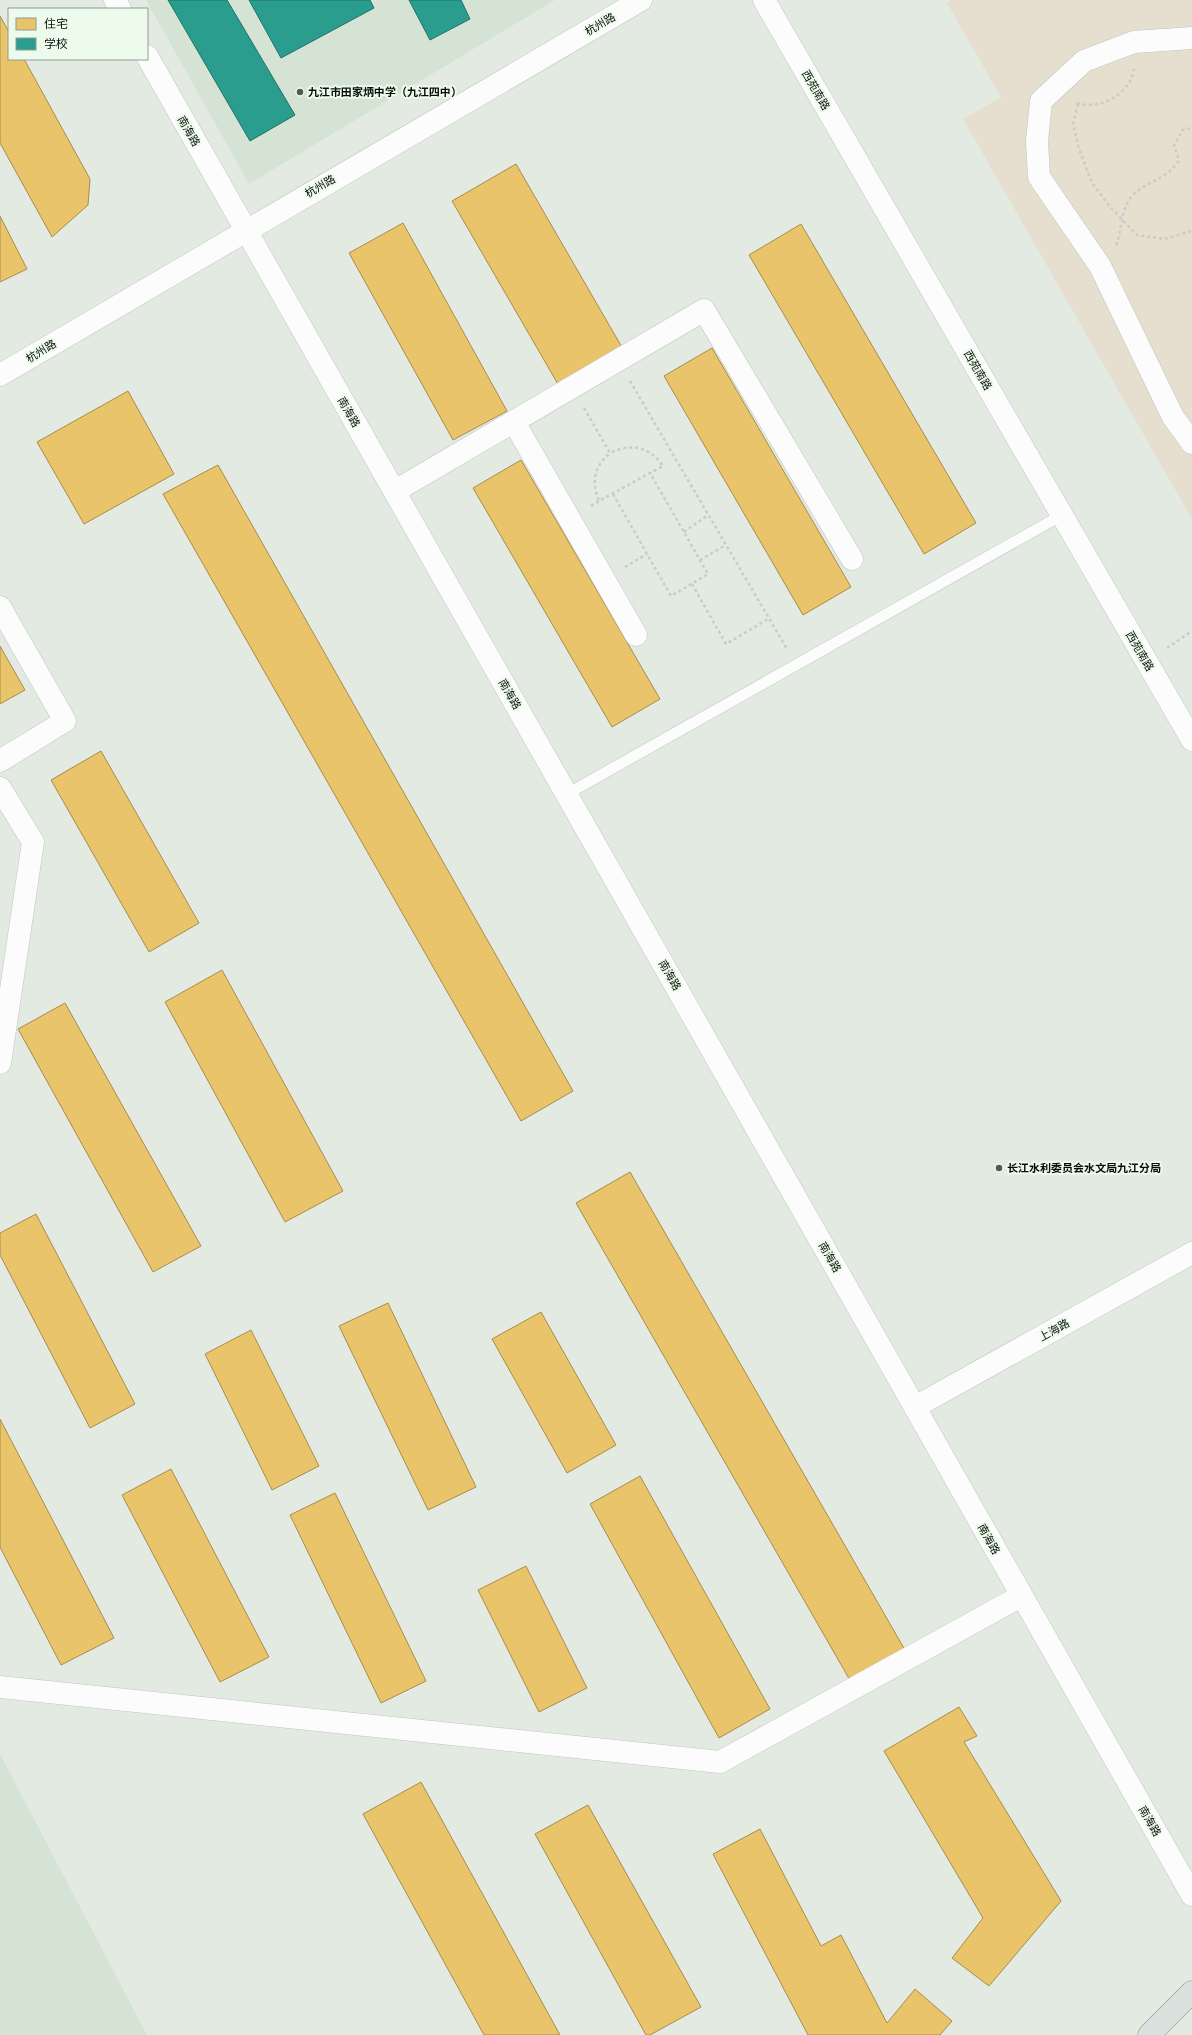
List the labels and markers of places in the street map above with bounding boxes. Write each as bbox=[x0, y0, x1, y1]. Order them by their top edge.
place label: 九江市田家炳中学（九江四中） bbox=[308, 86, 462, 99]
marker: 九江市田家炳中学（九江四中） bbox=[295, 87, 305, 97]
place label: 长江水利委员会水文局九江分局 bbox=[1007, 1162, 1161, 1175]
marker: 长江水利委员会水文局九江分局 bbox=[994, 1163, 1004, 1173]

